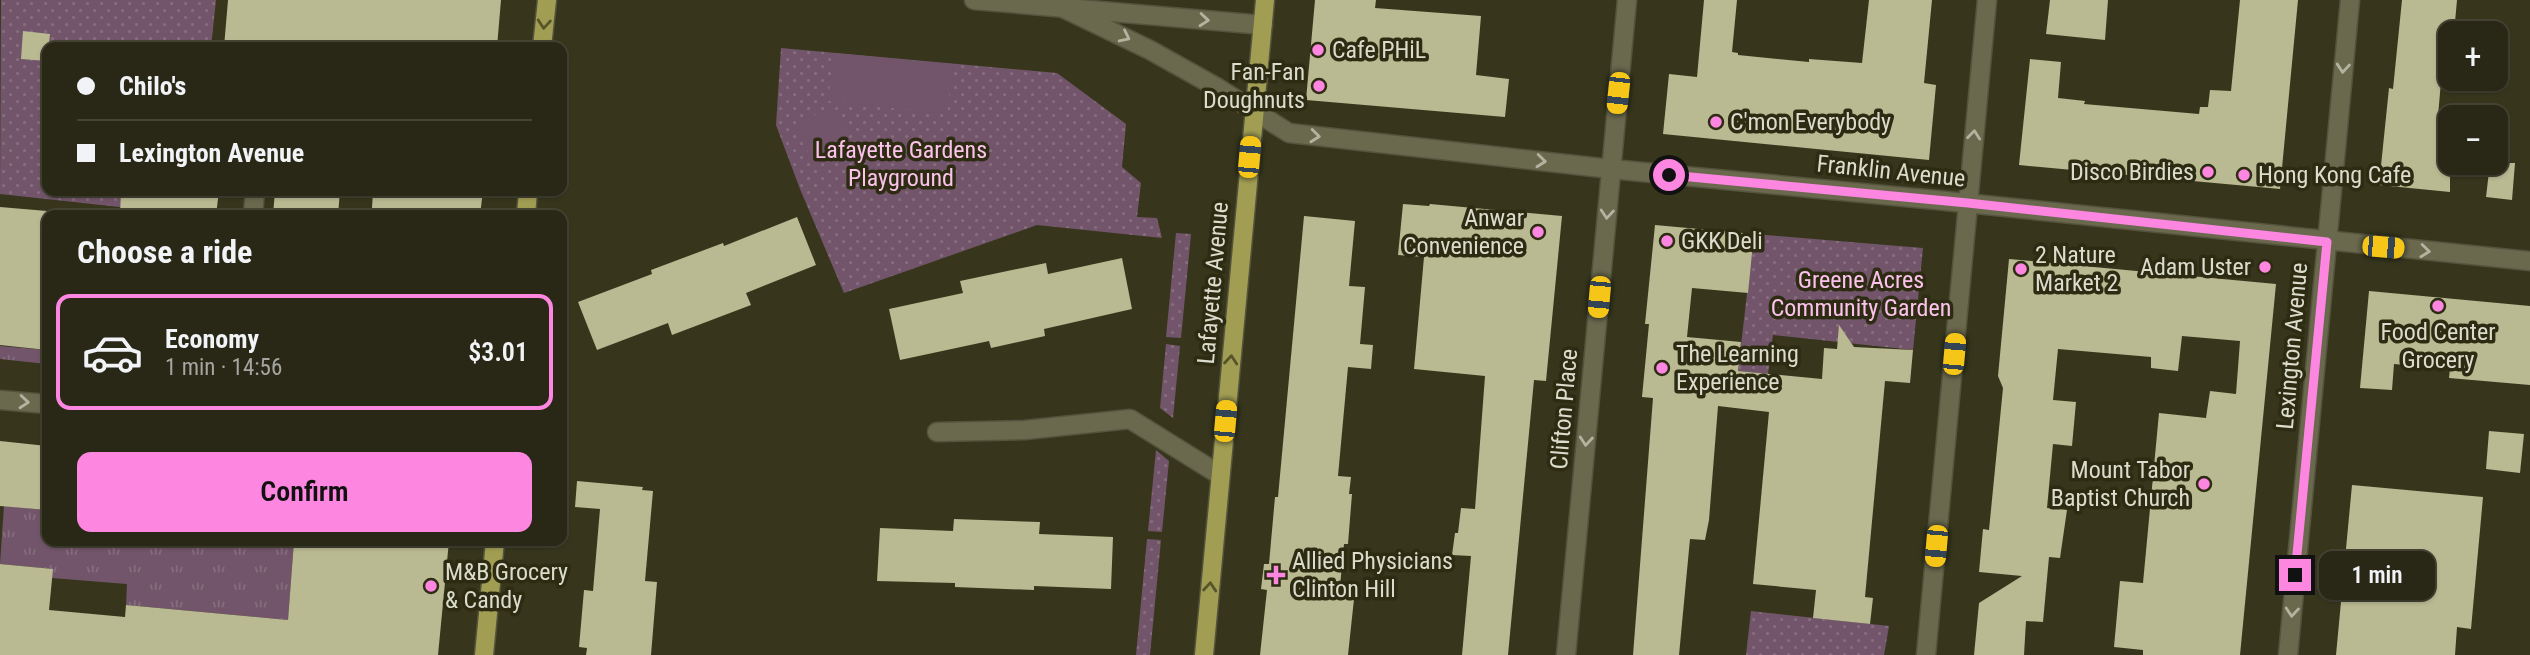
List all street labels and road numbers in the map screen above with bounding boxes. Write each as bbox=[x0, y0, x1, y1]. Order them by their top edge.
street label: Franklin Avenue bbox=[1815, 149, 1967, 193]
street label: Lafayette Avenue bbox=[1192, 201, 1234, 365]
street label: Lexington Avenue bbox=[2271, 261, 2313, 431]
street label: Clifton Place bbox=[1545, 348, 1583, 470]

